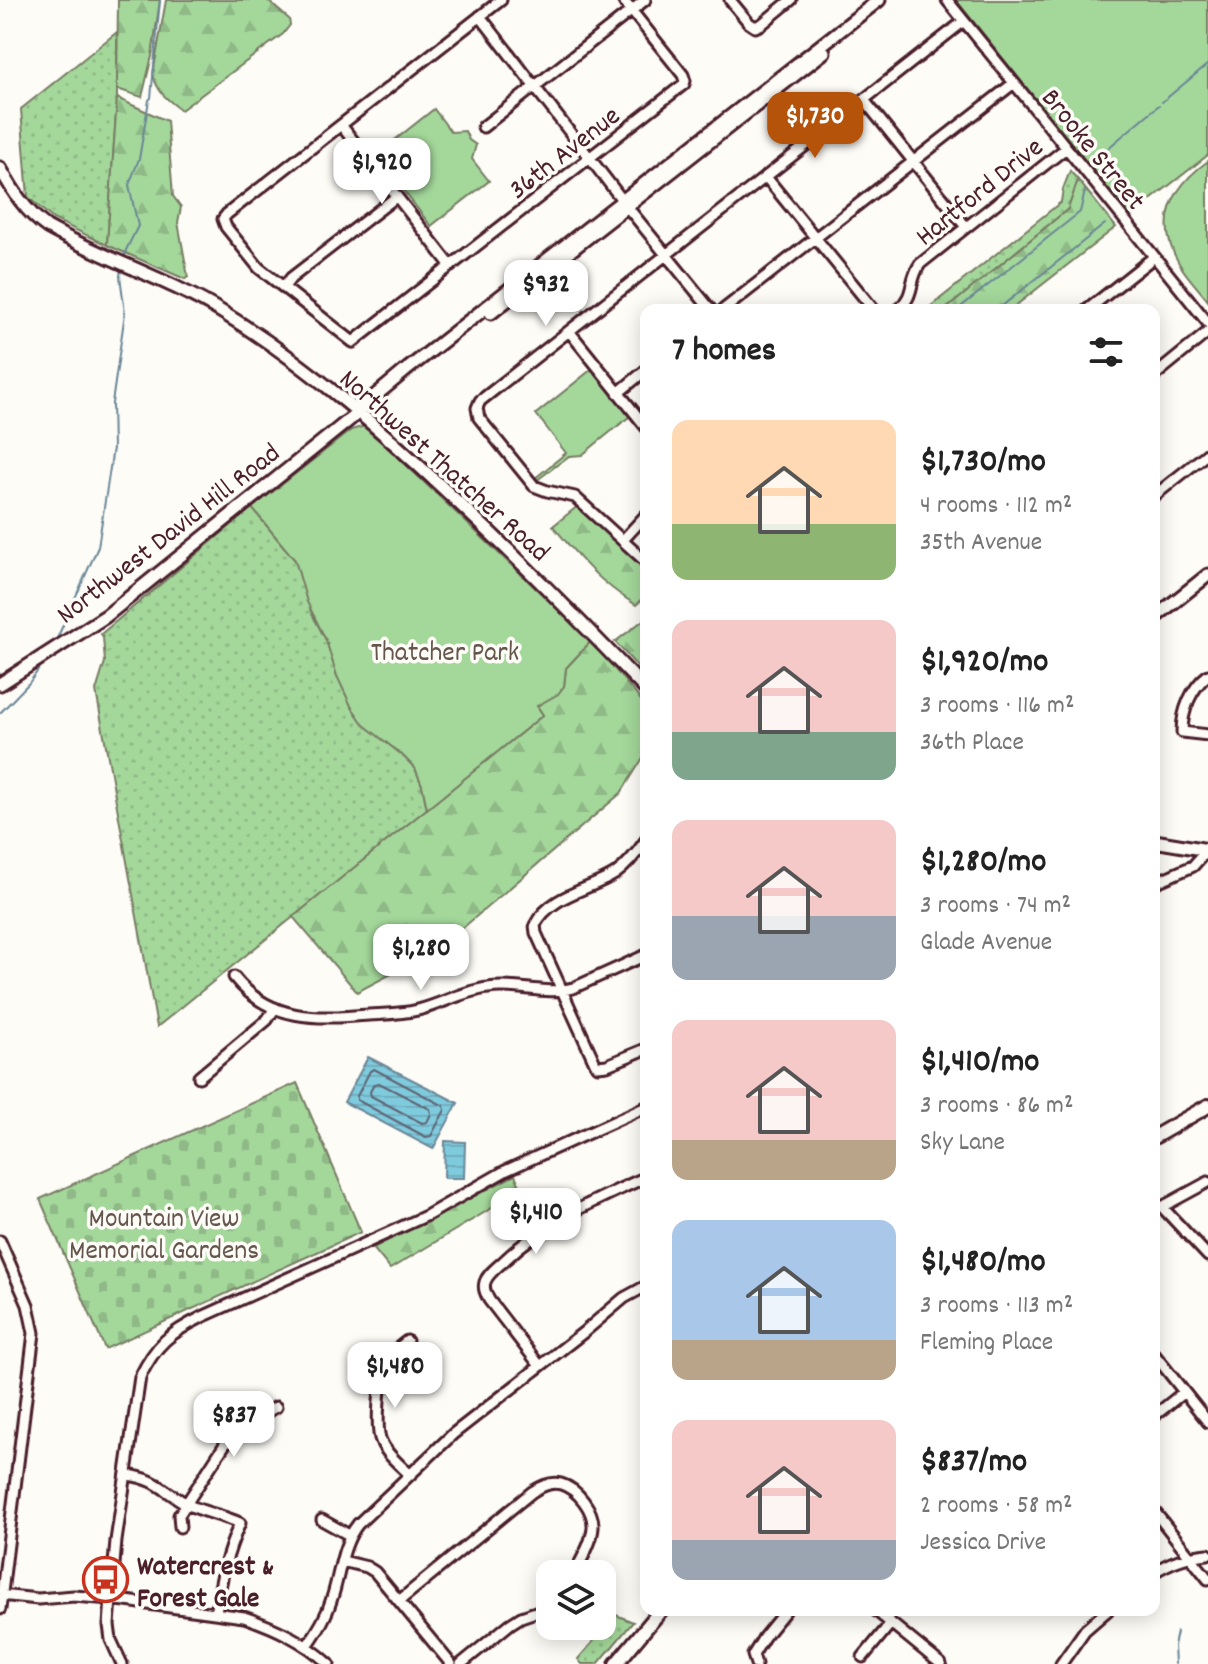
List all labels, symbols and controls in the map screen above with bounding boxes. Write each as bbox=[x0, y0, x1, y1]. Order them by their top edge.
street label: Brooke Street bbox=[1029, 82, 1153, 221]
pin: $1,730 bbox=[750, 92, 880, 160]
street label: 36th Avenue bbox=[502, 98, 631, 211]
text: $1,730 bbox=[785, 99, 845, 136]
street label: Hartford Drive bbox=[909, 130, 1054, 258]
pin: $1,920 bbox=[317, 138, 447, 206]
text: $1,920 bbox=[351, 145, 413, 182]
pin: $932 bbox=[499, 260, 593, 328]
text: $932 bbox=[522, 267, 570, 304]
text: 7 homes bbox=[672, 328, 776, 377]
icon: filters bbox=[1084, 330, 1128, 374]
street label: Northwest Thatcher Road bbox=[328, 362, 557, 574]
street label: Northwest David Hill Road bbox=[50, 436, 290, 636]
text: $1,730/mo bbox=[920, 439, 1046, 488]
icon: home bbox=[736, 452, 832, 548]
text: 4 rooms · 112 m² bbox=[920, 488, 1072, 525]
text: 35th Avenue bbox=[920, 525, 1042, 562]
park label: Thatcher Park bbox=[371, 635, 519, 675]
text: $1,920/mo bbox=[920, 639, 1048, 688]
icon: home bbox=[736, 652, 832, 748]
text: 3 rooms · 116 m² bbox=[920, 688, 1074, 725]
text: 36th Place bbox=[920, 725, 1024, 762]
text: $1,280/mo bbox=[920, 839, 1046, 888]
icon: home bbox=[736, 852, 832, 948]
text: 3 rooms · 74 m² bbox=[920, 888, 1071, 925]
pin: $1,280 bbox=[356, 924, 486, 992]
text: Glade Avenue bbox=[920, 925, 1052, 962]
text: $1,280 bbox=[391, 931, 451, 968]
text: $1,410/mo bbox=[920, 1039, 1039, 1088]
icon: home bbox=[736, 1052, 832, 1148]
text: 3 rooms · 86 m² bbox=[920, 1088, 1073, 1125]
text: Sky Lane bbox=[920, 1125, 1005, 1162]
pin: $1,410 bbox=[471, 1188, 601, 1256]
text: $1,410 bbox=[509, 1195, 563, 1232]
park label: Mountain View Memorial Gardens bbox=[69, 1201, 259, 1273]
text: $1,480/mo bbox=[920, 1239, 1046, 1288]
icon: home bbox=[736, 1252, 832, 1348]
text: 3 rooms · 113 m² bbox=[920, 1288, 1073, 1325]
text: Fleming Place bbox=[920, 1325, 1053, 1362]
pin: $1,480 bbox=[330, 1342, 460, 1410]
text: $1,480 bbox=[365, 1349, 425, 1386]
pin: $837 bbox=[187, 1391, 281, 1459]
text: $837 bbox=[211, 1398, 257, 1435]
text: $837/mo bbox=[920, 1439, 1027, 1488]
icon: home bbox=[736, 1452, 832, 1548]
text: 2 rooms · 58 m² bbox=[920, 1488, 1073, 1525]
text: Jessica Drive bbox=[920, 1525, 1046, 1562]
place label: Watercrest & Forest Gale bbox=[137, 1549, 274, 1621]
bus stop icon: Watercrest & Forest Gale bbox=[82, 1556, 130, 1604]
map controls bbox=[536, 1560, 616, 1640]
button: layers bbox=[536, 1560, 616, 1640]

